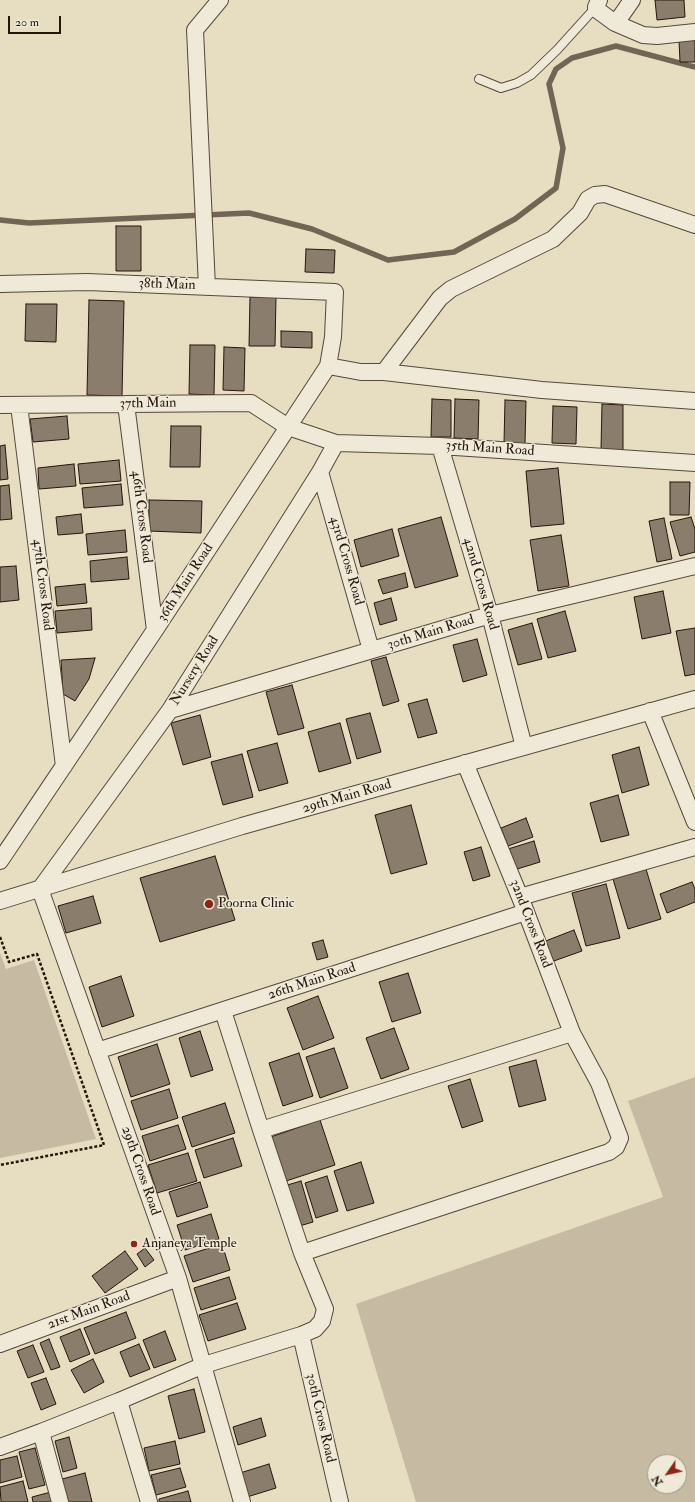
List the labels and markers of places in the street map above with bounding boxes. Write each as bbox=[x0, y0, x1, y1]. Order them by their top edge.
place label: Poorna Clinic bbox=[218, 896, 295, 912]
marker: Poorna Clinic bbox=[203, 898, 215, 910]
place label: Anjaneya Temple bbox=[142, 1236, 237, 1252]
marker: Anjaneya Temple bbox=[129, 1239, 139, 1249]

